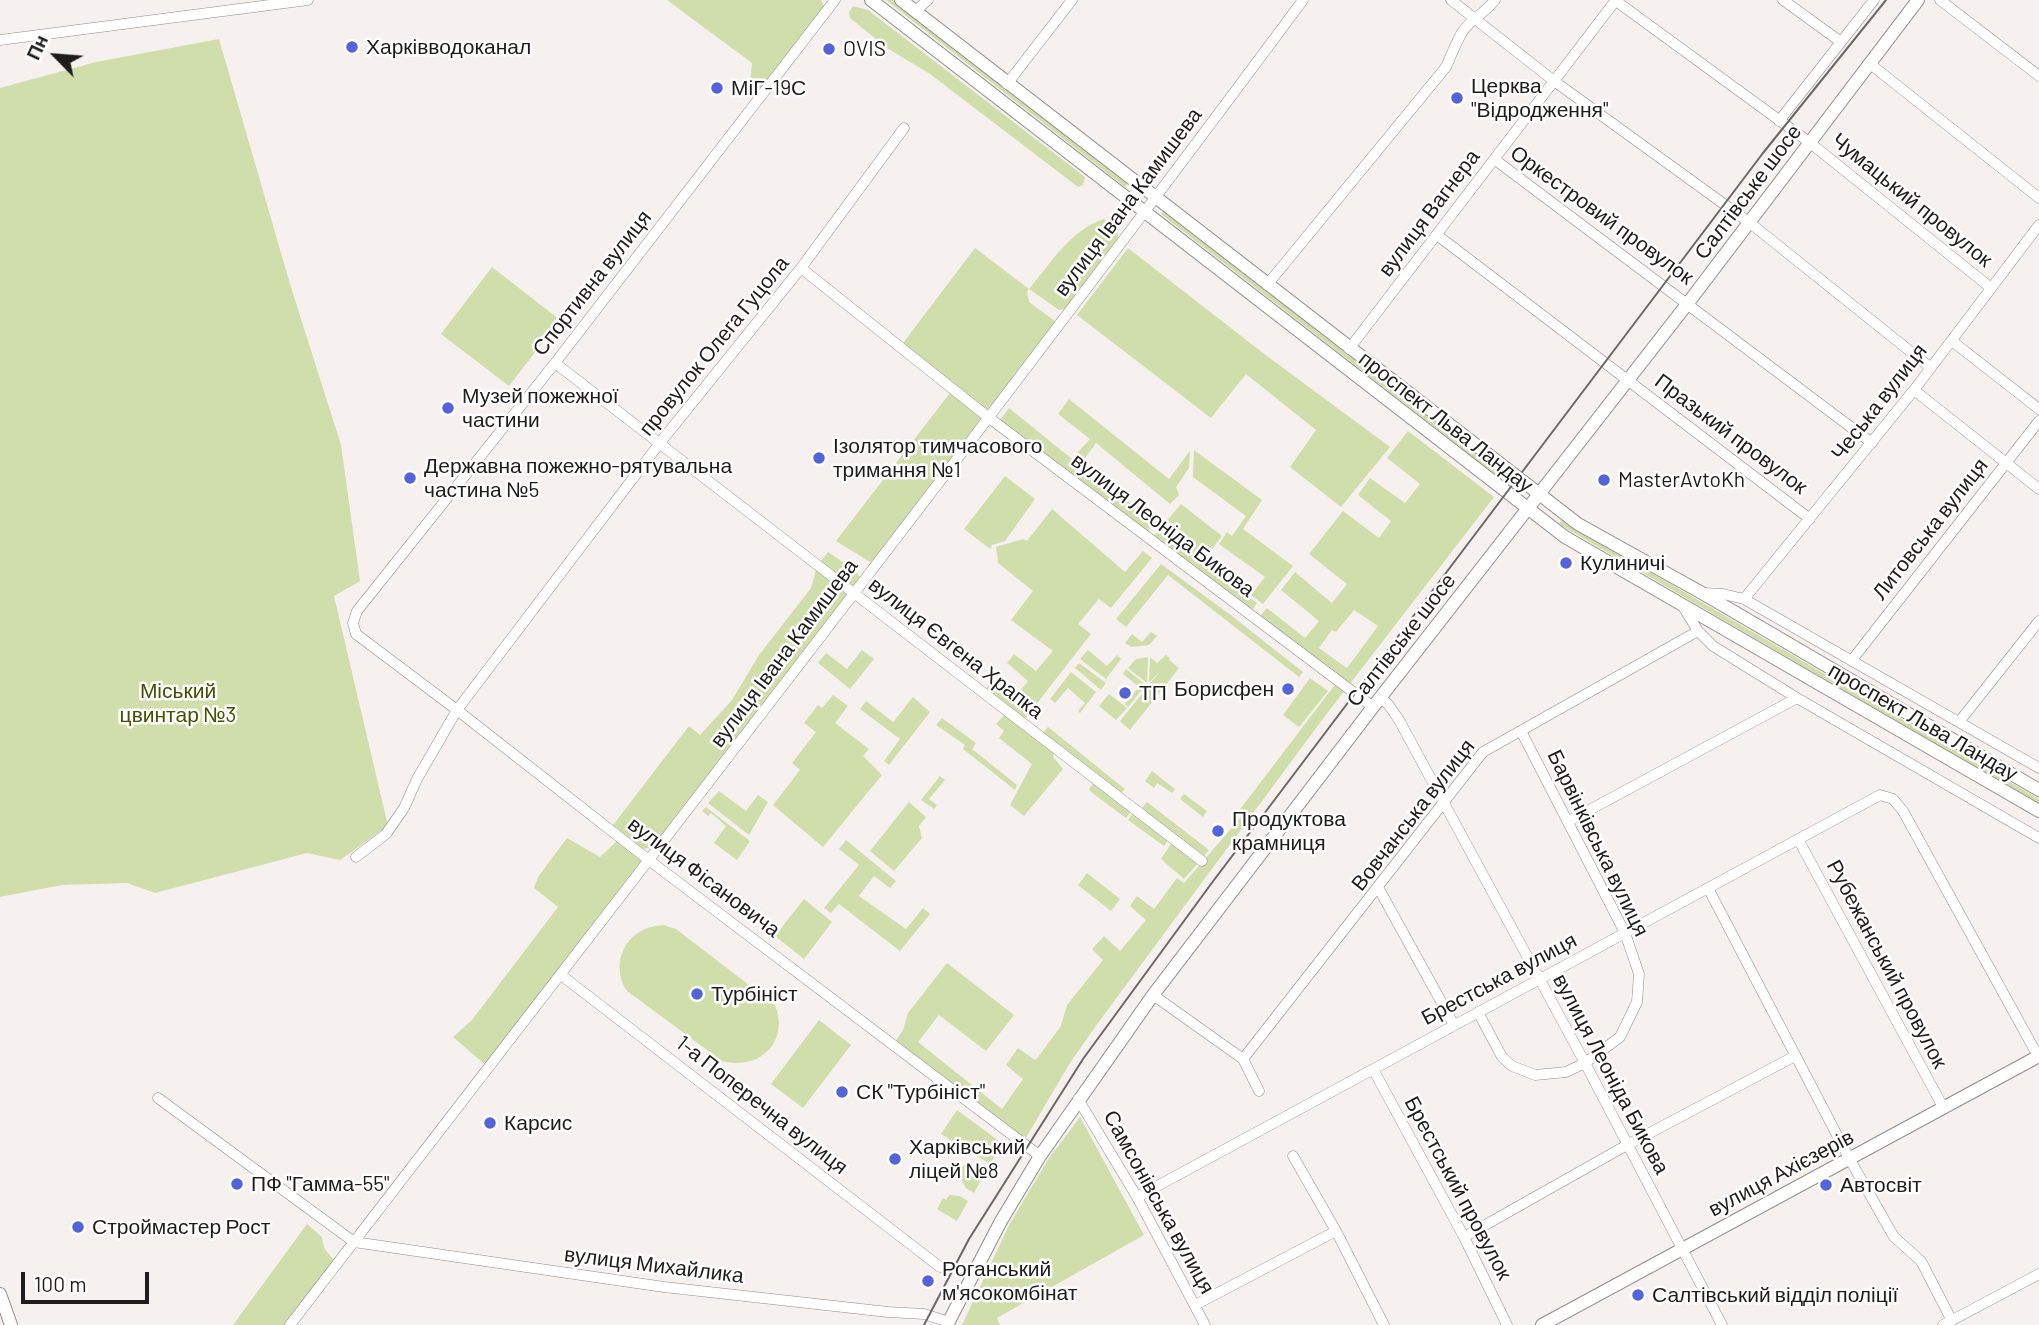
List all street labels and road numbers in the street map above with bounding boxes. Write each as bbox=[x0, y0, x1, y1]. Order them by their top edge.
street label: вулиця Івана Камишева bbox=[1049, 103, 1207, 301]
street label: Салтівське шосе bbox=[1689, 120, 1807, 264]
street label: Чумацький провулок bbox=[1827, 128, 1997, 272]
street label: Оркестровий провулок bbox=[1506, 140, 1698, 290]
street label: вулиця Вагнера bbox=[1373, 145, 1485, 281]
street label: Спортивна вулиця bbox=[527, 205, 657, 361]
street label: провулок Олега Гуцола bbox=[634, 251, 794, 441]
street label: Чеська вулиця bbox=[1826, 339, 1932, 465]
street label: проспект Льва Ландау bbox=[1354, 346, 1538, 498]
street label: Празький провулок bbox=[1650, 368, 1812, 500]
street label: вулиця Леоніда Бикова bbox=[1066, 448, 1260, 602]
street label: Литовська вулиця bbox=[1867, 453, 1993, 605]
street label: вулиця Івана Камишева bbox=[705, 554, 863, 752]
street label: Салтівське шосе bbox=[1341, 568, 1461, 712]
street label: вулиця Євгена Храпка bbox=[864, 572, 1048, 724]
street label: проспект Льва Ландау bbox=[1824, 658, 2022, 786]
street label: Вовчанська вулиця bbox=[1346, 734, 1480, 896]
street label: Барвінківська вулиця bbox=[1542, 746, 1654, 940]
street label: вулиця Фісановича bbox=[623, 812, 785, 942]
street label: Рубежанський провулок bbox=[1821, 855, 1953, 1073]
street label: Брестська вулиця bbox=[1417, 927, 1581, 1031]
street label: вулиця Леоніда Бикова bbox=[1548, 970, 1674, 1178]
street label: 1-а Поперечна вулиця bbox=[671, 1030, 853, 1180]
street label: Брестський провулок bbox=[1399, 1092, 1517, 1284]
street label: Самсонівська вулиця bbox=[1098, 1106, 1220, 1298]
street label: вулиця Ахієзерів bbox=[1704, 1124, 1858, 1222]
street label: вулиця Михайлика bbox=[563, 1241, 745, 1289]

